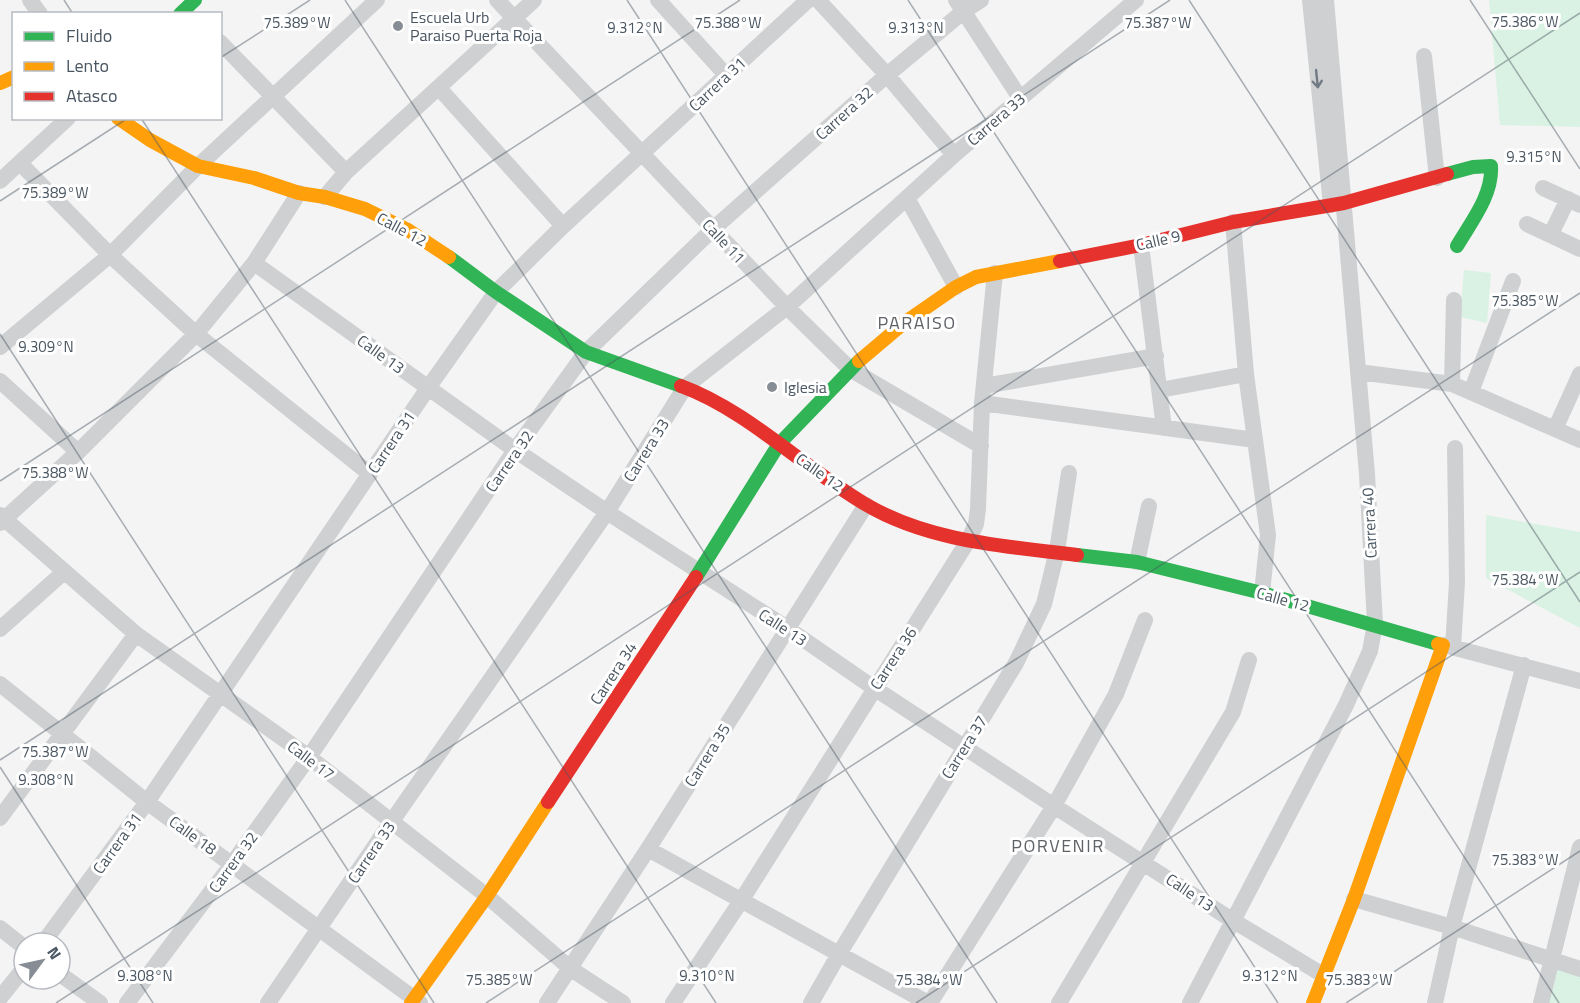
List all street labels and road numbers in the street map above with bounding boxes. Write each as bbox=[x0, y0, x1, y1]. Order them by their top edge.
street label: Carrera 31 bbox=[683, 51, 751, 117]
street label: Carrera 32 bbox=[810, 80, 878, 146]
street label: Carrera 33 bbox=[961, 87, 1031, 151]
street label: Calle 12 bbox=[373, 206, 431, 252]
street label: Calle 11 bbox=[697, 213, 751, 269]
street label: Calle 9 bbox=[1134, 223, 1182, 257]
street label: Calle 13 bbox=[352, 329, 410, 379]
street label: Carrera 31 bbox=[361, 406, 421, 478]
street label: Carrera 33 bbox=[617, 414, 675, 486]
street label: Carrera 32 bbox=[479, 425, 539, 497]
street label: Calle 12 bbox=[791, 447, 849, 497]
street label: Carrera 40 bbox=[1355, 487, 1383, 559]
street label: Calle 12 bbox=[1254, 580, 1312, 618]
street label: Calle 13 bbox=[754, 602, 812, 652]
street label: Carrera 36 bbox=[864, 622, 922, 694]
street label: Carrera 34 bbox=[584, 637, 642, 709]
street label: Carrera 37 bbox=[935, 711, 993, 783]
street label: Carrera 35 bbox=[678, 719, 736, 791]
street label: Calle 17 bbox=[282, 734, 340, 786]
street label: Carrera 31 bbox=[87, 807, 147, 879]
street label: Calle 18 bbox=[164, 810, 222, 860]
street label: Carrera 33 bbox=[341, 816, 401, 888]
street label: Carrera 32 bbox=[203, 826, 263, 898]
street label: Calle 13 bbox=[1161, 867, 1219, 917]

